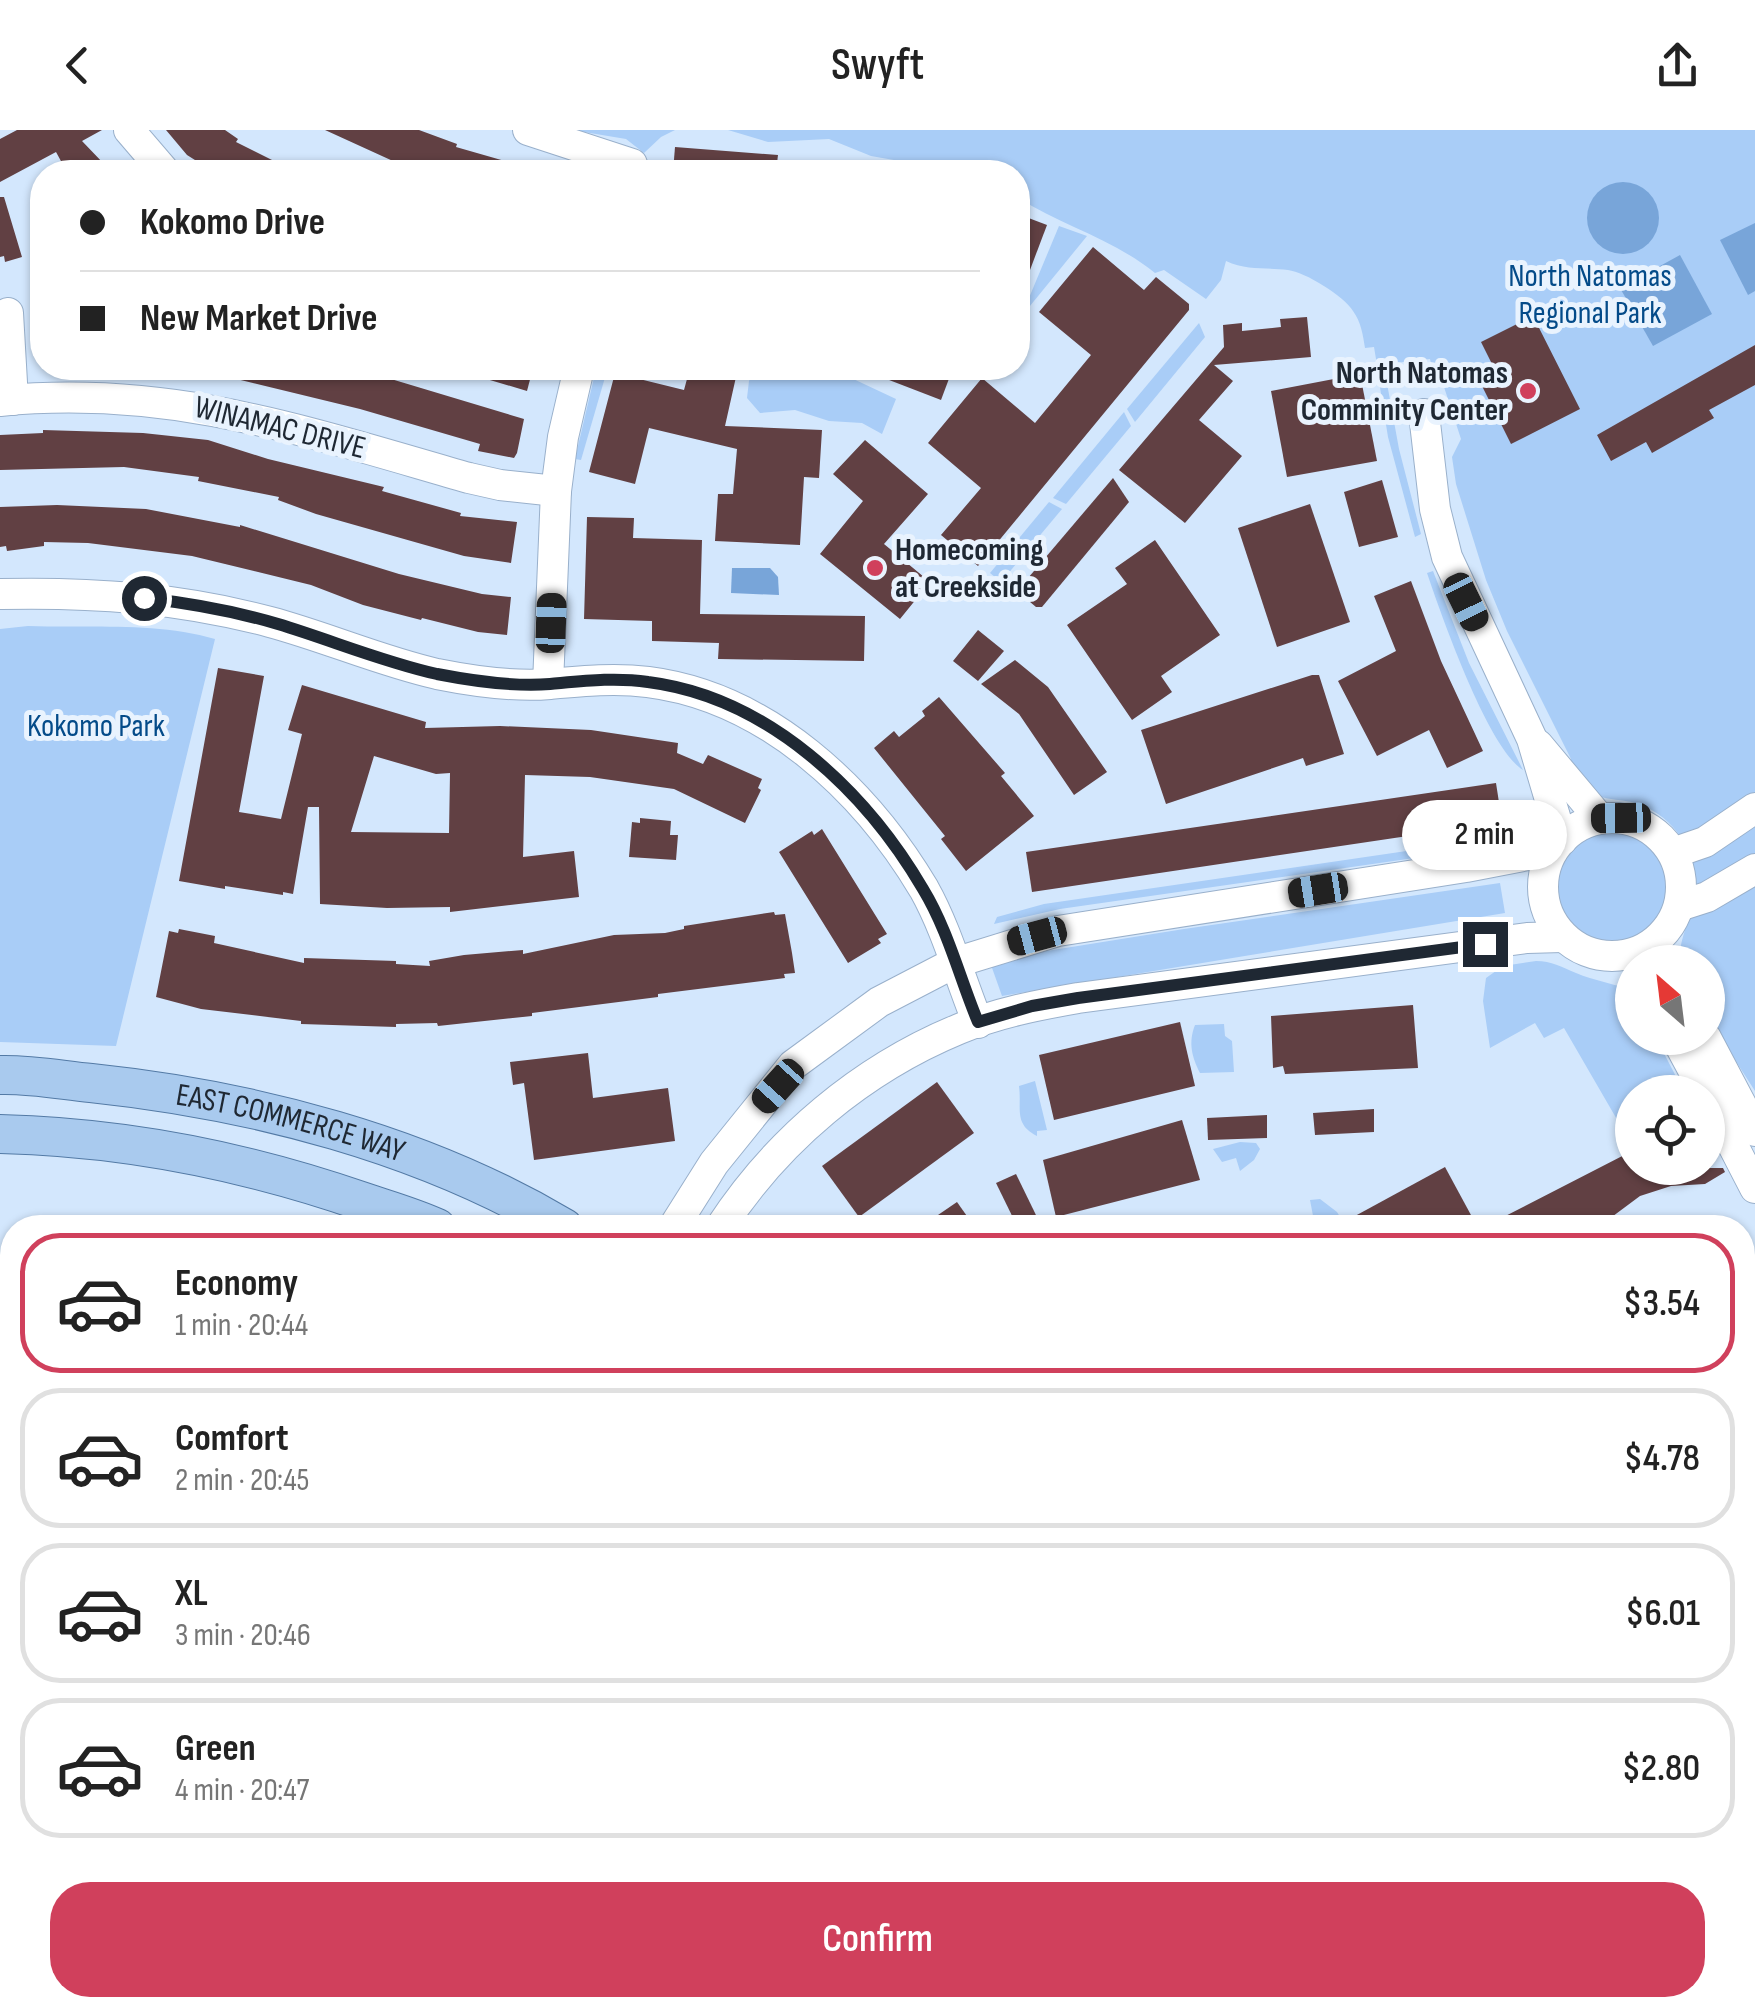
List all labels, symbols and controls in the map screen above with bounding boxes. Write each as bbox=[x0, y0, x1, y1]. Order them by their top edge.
icon: back bbox=[50, 38, 105, 93]
text: Swyft bbox=[831, 38, 924, 93]
icon: share bbox=[1650, 38, 1705, 93]
text: Kokomo Drive bbox=[140, 200, 325, 245]
park label: North Natomas Regional Park bbox=[1508, 257, 1672, 333]
text: New Market Drive bbox=[140, 296, 377, 341]
place label: North Natomas Comminity Center bbox=[1301, 354, 1508, 430]
marker: North Natomas Comminity Center bbox=[1517, 380, 1539, 402]
street label: WINAMAC DRIVE bbox=[190, 388, 370, 468]
place label: Homecoming at Creekside bbox=[895, 531, 1044, 607]
marker: Homecoming at Creekside bbox=[864, 557, 886, 579]
car bbox=[1439, 568, 1493, 636]
route start bbox=[122, 576, 167, 621]
car bbox=[535, 592, 567, 654]
park label: Kokomo Park bbox=[27, 707, 165, 746]
callout: 2 min bbox=[1402, 799, 1568, 869]
car bbox=[1591, 802, 1651, 834]
text: 2 min bbox=[1455, 815, 1514, 854]
car bbox=[1286, 870, 1350, 910]
car bbox=[1004, 914, 1070, 958]
route end bbox=[1463, 922, 1508, 967]
north arrow bbox=[1615, 945, 1725, 1055]
map controls bbox=[1615, 945, 1725, 1185]
car bbox=[747, 1054, 809, 1118]
street label: EAST COMMERCE WAY bbox=[173, 1075, 411, 1171]
button: locate bbox=[1615, 1075, 1725, 1185]
icon: car bbox=[55, 1258, 145, 1348]
text: Economy bbox=[175, 1261, 298, 1306]
text: $3.54 bbox=[1623, 1281, 1700, 1326]
text: 1 min · 20:44 bbox=[175, 1306, 308, 1345]
icon: car bbox=[55, 1413, 145, 1503]
text: Comfort bbox=[175, 1416, 289, 1461]
text: $4.78 bbox=[1624, 1436, 1700, 1481]
text: 2 min · 20:45 bbox=[175, 1461, 309, 1500]
icon: car bbox=[55, 1568, 145, 1658]
text: XL bbox=[175, 1571, 208, 1616]
text: $6.01 bbox=[1625, 1591, 1700, 1636]
text: 3 min · 20:46 bbox=[175, 1616, 311, 1655]
icon: car bbox=[55, 1723, 145, 1813]
text: Green bbox=[175, 1726, 256, 1771]
text: $2.80 bbox=[1622, 1746, 1700, 1791]
text: 4 min · 20:47 bbox=[175, 1771, 309, 1810]
button: Confirm bbox=[50, 1882, 1705, 1997]

